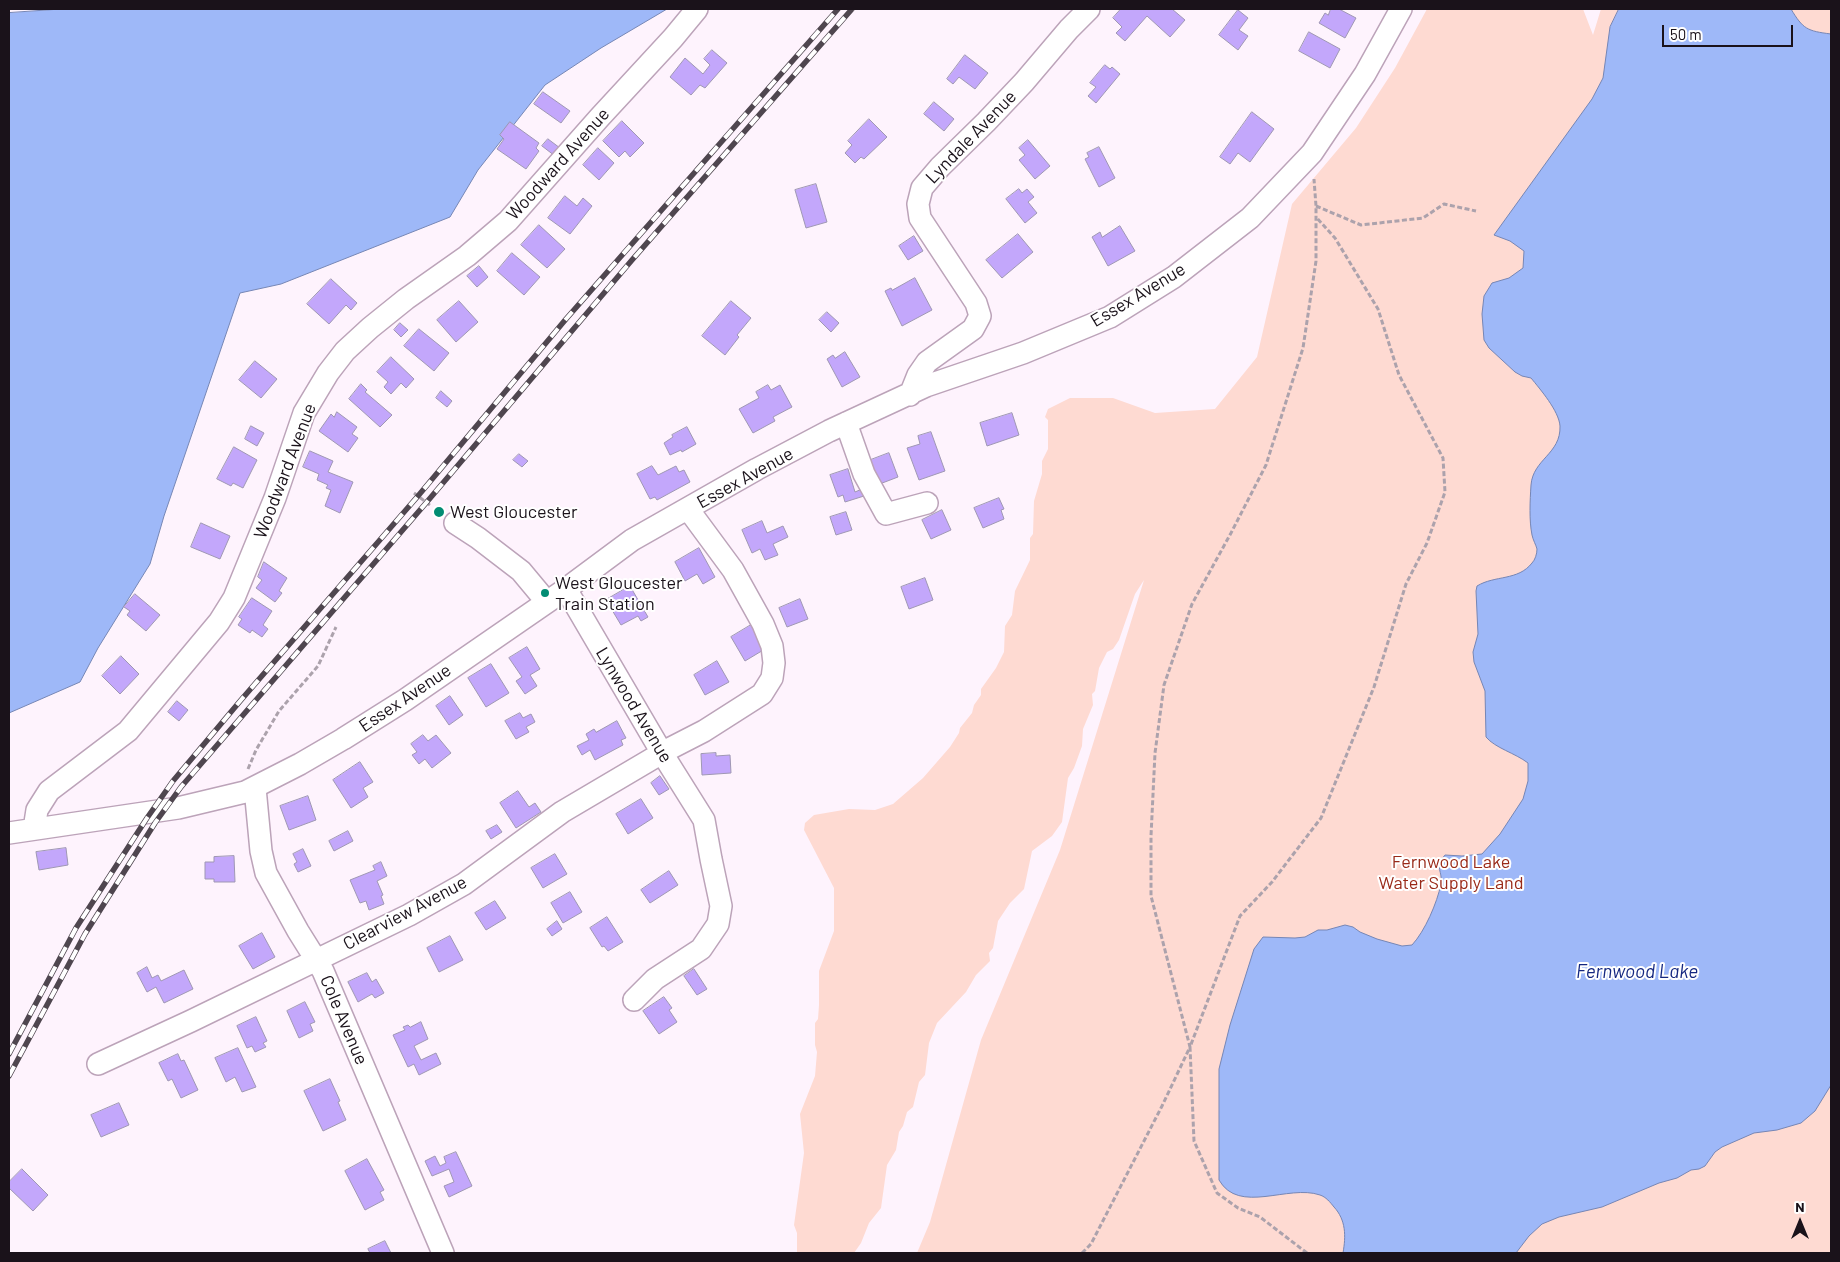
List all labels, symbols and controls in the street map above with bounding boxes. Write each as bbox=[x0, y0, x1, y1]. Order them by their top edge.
scale bar bbox=[1665, 15, 1796, 47]
text: 50 m bbox=[1670, 25, 1702, 43]
street label: Lyndale Avenue bbox=[921, 86, 1021, 188]
street label: Woodward Avenue bbox=[502, 103, 614, 225]
street label: Essex Avenue bbox=[1087, 258, 1189, 332]
street label: Woodward Avenue bbox=[249, 400, 321, 542]
street label: Essex Avenue bbox=[693, 443, 797, 513]
place label: West Gloucester bbox=[450, 501, 578, 523]
marker: West Gloucester bbox=[432, 505, 446, 519]
place label: West Gloucester Train Station bbox=[555, 572, 683, 614]
marker: West Gloucester Train Station bbox=[539, 587, 551, 599]
street label: Lynwood Avenue bbox=[591, 643, 677, 767]
street label: Essex Avenue bbox=[355, 659, 455, 737]
park label: Fernwood Lake Water Supply Land bbox=[1379, 851, 1523, 894]
street label: Clearview Avenue bbox=[339, 871, 471, 955]
water label: Fernwood Lake bbox=[1576, 961, 1698, 983]
street label: Cole Avenue bbox=[315, 972, 373, 1068]
north arrow bbox=[1775, 1197, 1825, 1247]
text: N bbox=[1795, 1198, 1805, 1215]

